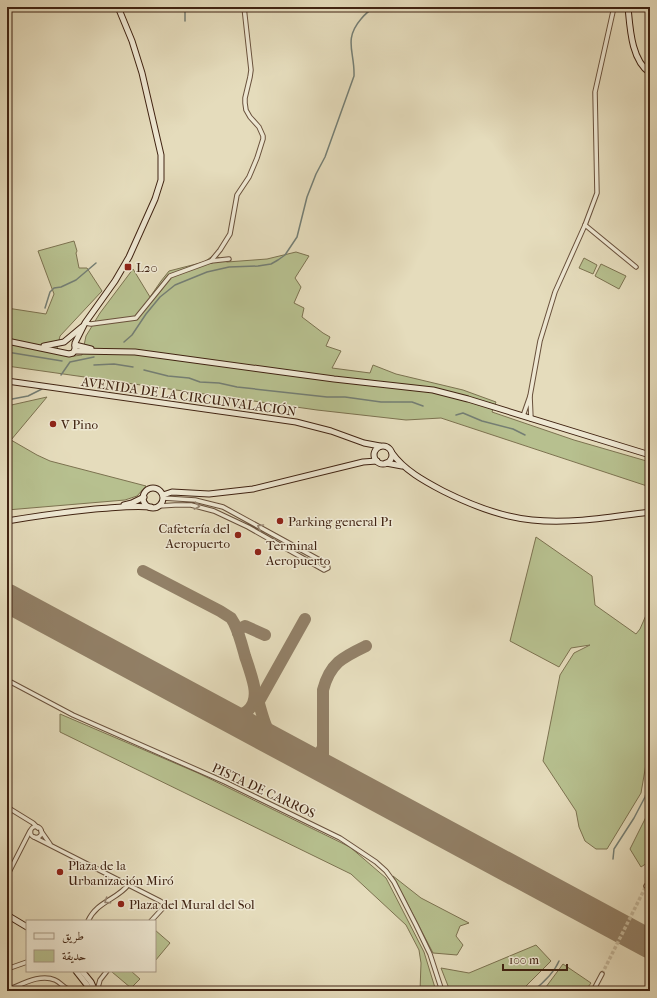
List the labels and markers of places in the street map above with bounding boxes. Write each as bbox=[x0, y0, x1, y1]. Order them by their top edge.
place label: L20 bbox=[136, 260, 158, 275]
marker: L20 bbox=[123, 262, 133, 272]
place label: V Pino bbox=[60, 417, 98, 432]
marker: V Pino bbox=[48, 419, 58, 429]
place label: Parking general P1 bbox=[288, 514, 393, 529]
marker: Parking general P1 bbox=[275, 516, 285, 526]
place label: Cafetería del Aeropuerto bbox=[158, 521, 230, 551]
marker: Cafetería del Aeropuerto bbox=[233, 530, 243, 540]
place label: Terminal Aeropuerto bbox=[265, 538, 331, 568]
marker: Terminal Aeropuerto bbox=[253, 547, 263, 557]
place label: Plaza de la Urbanización Miró bbox=[68, 858, 174, 888]
marker: Plaza de la Urbanización Miró bbox=[55, 867, 65, 877]
place label: Plaza del Mural del Sol bbox=[129, 897, 255, 912]
marker: Plaza del Mural del Sol bbox=[116, 899, 126, 909]

